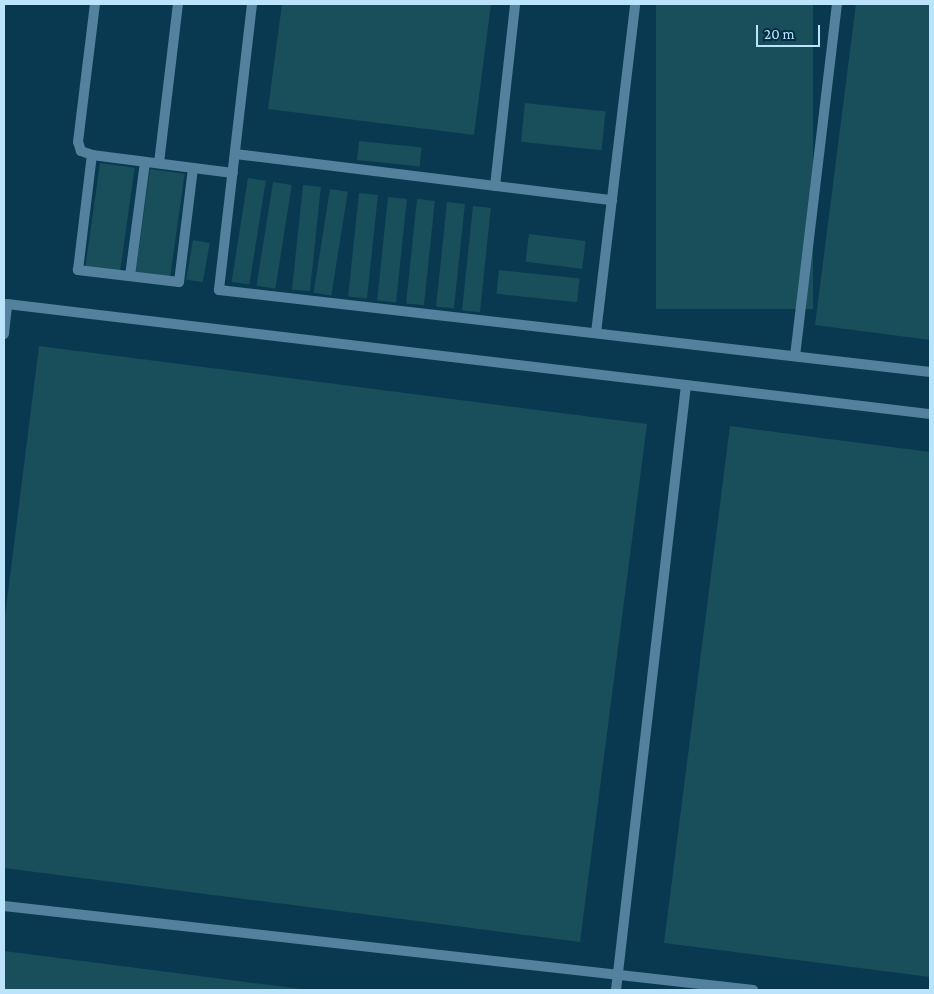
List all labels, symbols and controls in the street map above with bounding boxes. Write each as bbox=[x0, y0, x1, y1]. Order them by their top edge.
scale bar bbox=[759, 15, 823, 47]
text: 20 m bbox=[764, 26, 795, 42]

